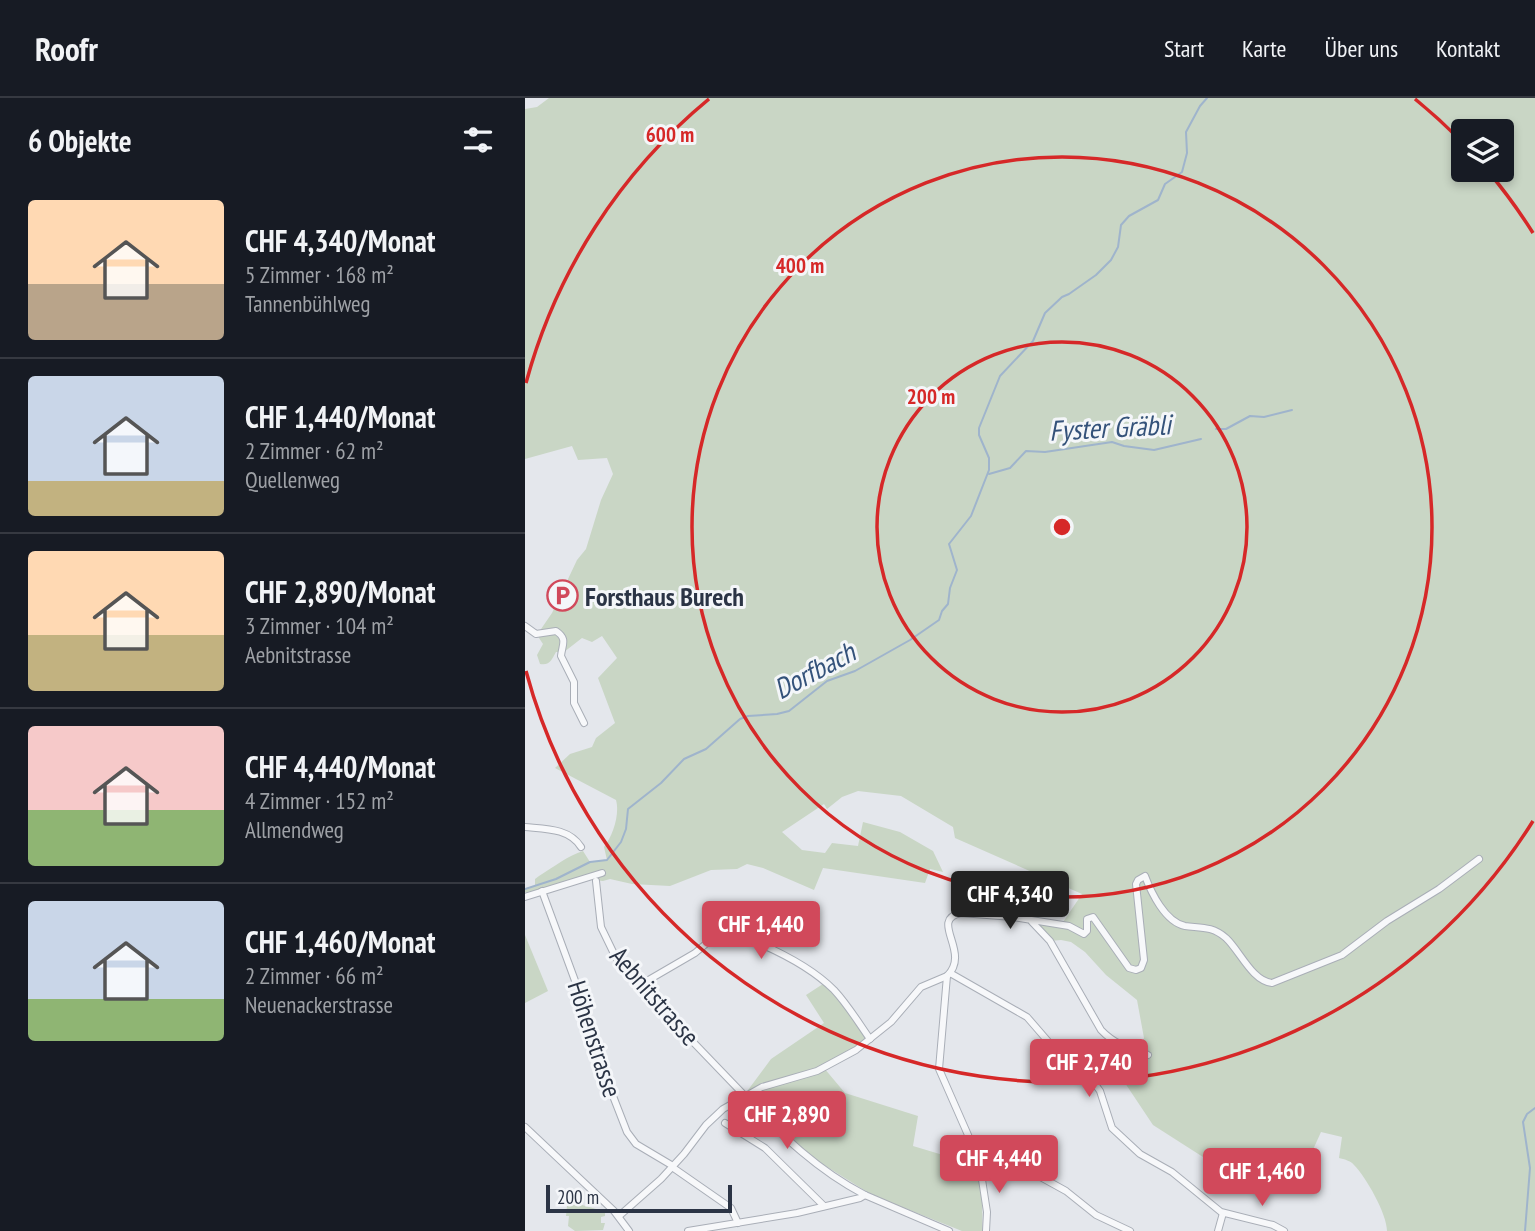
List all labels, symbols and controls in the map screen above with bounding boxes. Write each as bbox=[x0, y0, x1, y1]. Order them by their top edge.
text: Roofr bbox=[35, 27, 98, 70]
text: Start bbox=[1164, 33, 1204, 64]
text: Karte bbox=[1242, 33, 1287, 64]
text: Über uns bbox=[1325, 33, 1398, 64]
text: Kontakt bbox=[1436, 33, 1500, 64]
map controls bbox=[1451, 119, 1514, 182]
button: layers bbox=[1451, 119, 1514, 182]
text: 6 Objekte bbox=[28, 121, 132, 160]
icon: filters bbox=[459, 121, 497, 159]
text: 600 m bbox=[646, 121, 694, 148]
text: CHF 4,340/Monat bbox=[245, 221, 436, 260]
icon: home bbox=[84, 228, 168, 312]
text: 400 m bbox=[776, 252, 824, 279]
text: 5 Zimmer · 168 m² bbox=[245, 260, 394, 289]
text: Tannenbühlweg bbox=[245, 289, 370, 318]
text: 200 m bbox=[907, 383, 955, 410]
text: CHF 1,440/Monat bbox=[245, 397, 436, 436]
icon: home bbox=[84, 404, 168, 488]
water label: Fyster Gräbli bbox=[1048, 405, 1176, 449]
text: 2 Zimmer · 62 m² bbox=[245, 436, 383, 465]
text: Quellenweg bbox=[245, 465, 340, 494]
centre of rings bbox=[1050, 515, 1074, 539]
text: CHF 2,890/Monat bbox=[245, 572, 436, 611]
icon: home bbox=[84, 579, 168, 663]
parking icon: Forsthaus Burech bbox=[545, 579, 579, 613]
place label: Forsthaus Burech bbox=[585, 580, 744, 613]
text: 3 Zimmer · 104 m² bbox=[245, 611, 394, 640]
water label: Dorfbach bbox=[767, 632, 863, 707]
text: Aebnitstrasse bbox=[245, 640, 351, 669]
text: CHF 4,440/Monat bbox=[245, 747, 436, 786]
icon: home bbox=[84, 754, 168, 838]
text: 4 Zimmer · 152 m² bbox=[245, 786, 394, 815]
text: Allmendweg bbox=[245, 815, 344, 844]
pin: CHF 4,340 bbox=[930, 872, 1090, 931]
text: CHF 4,340 bbox=[967, 879, 1053, 908]
pin: CHF 1,440 bbox=[681, 902, 841, 961]
text: CHF 1,440 bbox=[718, 909, 804, 938]
text: CHF 1,460/Monat bbox=[245, 922, 436, 961]
icon: home bbox=[84, 929, 168, 1013]
street label: Aebnitstrasse bbox=[603, 940, 707, 1052]
text: 2 Zimmer · 66 m² bbox=[245, 961, 383, 990]
street label: Höhenstrasse bbox=[561, 977, 629, 1101]
text: Neuenackerstrasse bbox=[245, 990, 393, 1019]
pin: CHF 2,740 bbox=[1009, 1040, 1169, 1099]
text: CHF 2,740 bbox=[1046, 1047, 1132, 1076]
pin: CHF 2,890 bbox=[707, 1091, 867, 1151]
text: CHF 2,890 bbox=[744, 1099, 830, 1128]
pin: CHF 4,440 bbox=[919, 1136, 1079, 1195]
text: CHF 4,440 bbox=[956, 1143, 1042, 1172]
pin: CHF 1,460 bbox=[1182, 1148, 1342, 1208]
text: CHF 1,460 bbox=[1219, 1156, 1305, 1185]
scale bar bbox=[546, 1182, 731, 1214]
text: 200 m bbox=[557, 1185, 599, 1209]

